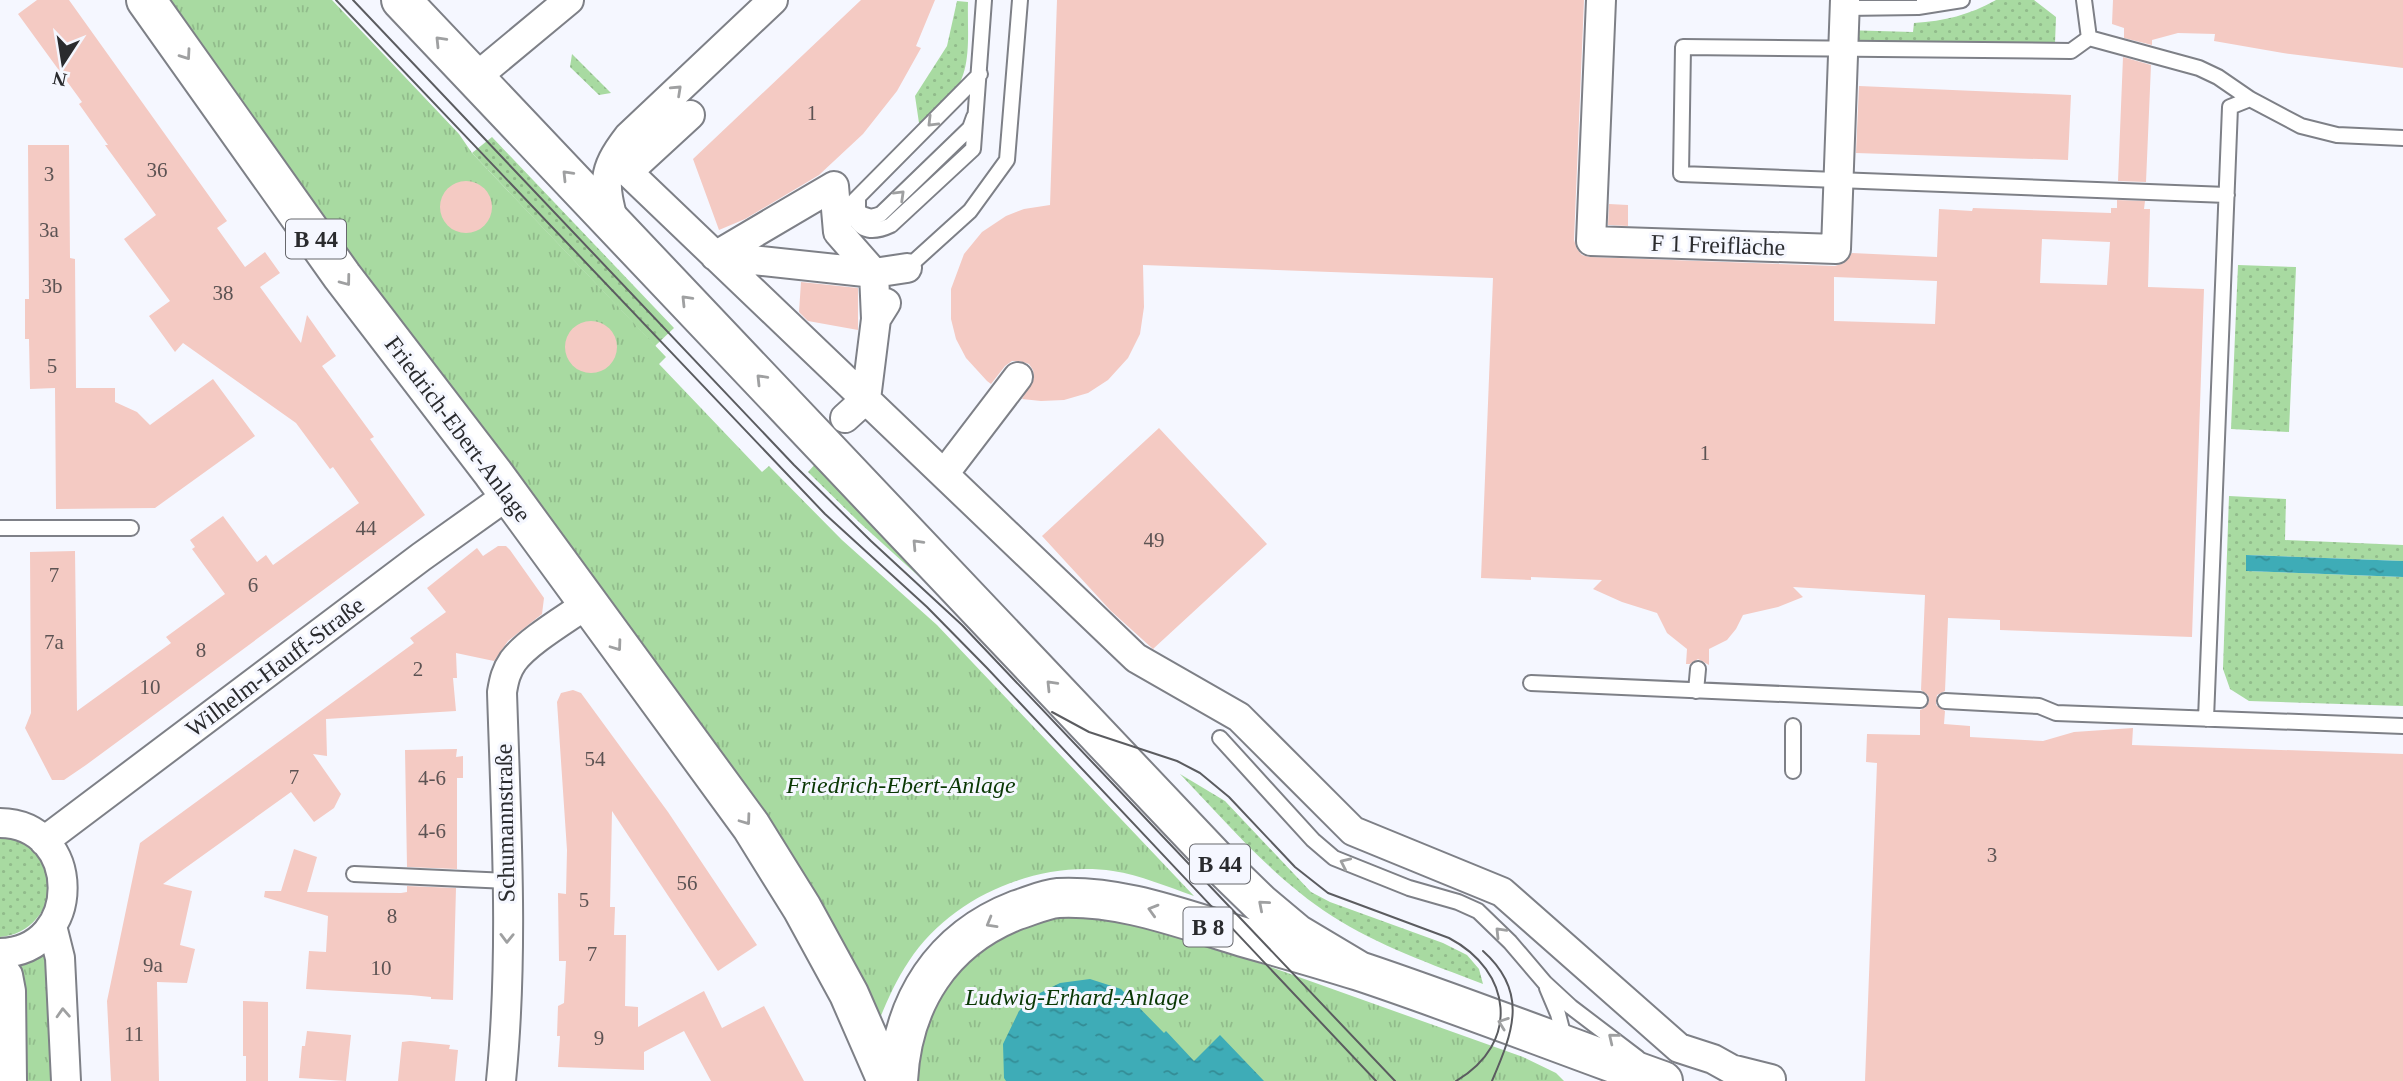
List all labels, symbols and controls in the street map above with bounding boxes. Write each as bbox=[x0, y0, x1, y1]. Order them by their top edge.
north arrow bbox=[28, 28, 98, 98]
one-way arrow bbox=[436, 36, 448, 49]
one-way arrow bbox=[177, 48, 190, 60]
text: N bbox=[50, 67, 68, 91]
one-way arrow bbox=[669, 86, 682, 98]
house number: 1 bbox=[807, 101, 817, 125]
one-way arrow bbox=[927, 114, 940, 127]
house number: 36 bbox=[147, 158, 168, 182]
house number: 3 bbox=[44, 162, 54, 186]
one-way arrow bbox=[562, 170, 575, 183]
one-way arrow bbox=[891, 191, 904, 204]
house number: 3a bbox=[39, 218, 60, 242]
road number: B 44 bbox=[286, 220, 346, 258]
street label: F 1 Freifläche bbox=[1650, 230, 1786, 260]
one-way arrow bbox=[337, 273, 350, 286]
house number: 3b bbox=[42, 274, 63, 298]
house number: 38 bbox=[213, 281, 234, 305]
one-way arrow bbox=[682, 295, 694, 308]
street label: Friedrich-Ebert-Anlage bbox=[380, 331, 536, 527]
house number: 5 bbox=[47, 354, 57, 378]
one-way arrow bbox=[756, 374, 769, 387]
house number: 1 bbox=[1700, 441, 1710, 465]
house number: 44 bbox=[356, 516, 377, 540]
house number: 49 bbox=[1144, 528, 1165, 552]
one-way arrow bbox=[913, 539, 926, 552]
house number: 7 bbox=[49, 563, 59, 587]
house number: 6 bbox=[248, 573, 258, 597]
street label: Wilhelm-Hauff-Straße bbox=[181, 592, 369, 742]
house number: 7a bbox=[44, 630, 65, 654]
house number: 8 bbox=[196, 638, 206, 662]
one-way arrow bbox=[609, 638, 621, 651]
house number: 2 bbox=[413, 657, 423, 681]
house number: 10 bbox=[140, 675, 161, 699]
one-way arrow bbox=[1046, 680, 1059, 693]
street label: Schumannstraße bbox=[491, 743, 519, 903]
house number: 54 bbox=[585, 747, 606, 771]
house number: 7 bbox=[289, 765, 299, 789]
house number: 4-6 bbox=[418, 766, 446, 790]
park label: Friedrich-Ebert-Anlage bbox=[785, 772, 1016, 798]
one-way arrow bbox=[738, 812, 750, 825]
house number: 4-6 bbox=[418, 819, 446, 843]
house number: 3 bbox=[1987, 843, 1997, 867]
road number: B 44 bbox=[1190, 844, 1250, 884]
one-way arrow bbox=[1340, 857, 1352, 871]
house number: 56 bbox=[677, 871, 698, 895]
house number: 5 bbox=[579, 888, 589, 912]
one-way arrow bbox=[1258, 901, 1271, 913]
house number: 8 bbox=[387, 904, 397, 928]
one-way arrow bbox=[1147, 904, 1159, 919]
road number: B 8 bbox=[1184, 908, 1232, 946]
one-way arrow bbox=[986, 915, 999, 928]
one-way arrow bbox=[1496, 927, 1509, 940]
one-way arrow bbox=[499, 933, 515, 944]
house number: 7 bbox=[587, 942, 597, 966]
house number: 9a bbox=[143, 953, 164, 977]
house number: 10 bbox=[371, 956, 392, 980]
park label: Ludwig-Erhard-Anlage bbox=[964, 984, 1189, 1010]
one-way arrow bbox=[55, 1007, 70, 1018]
one-way arrow bbox=[1497, 1017, 1509, 1031]
house number: 11 bbox=[124, 1022, 144, 1046]
house number: 9 bbox=[594, 1026, 604, 1050]
one-way arrow bbox=[1609, 1034, 1622, 1046]

